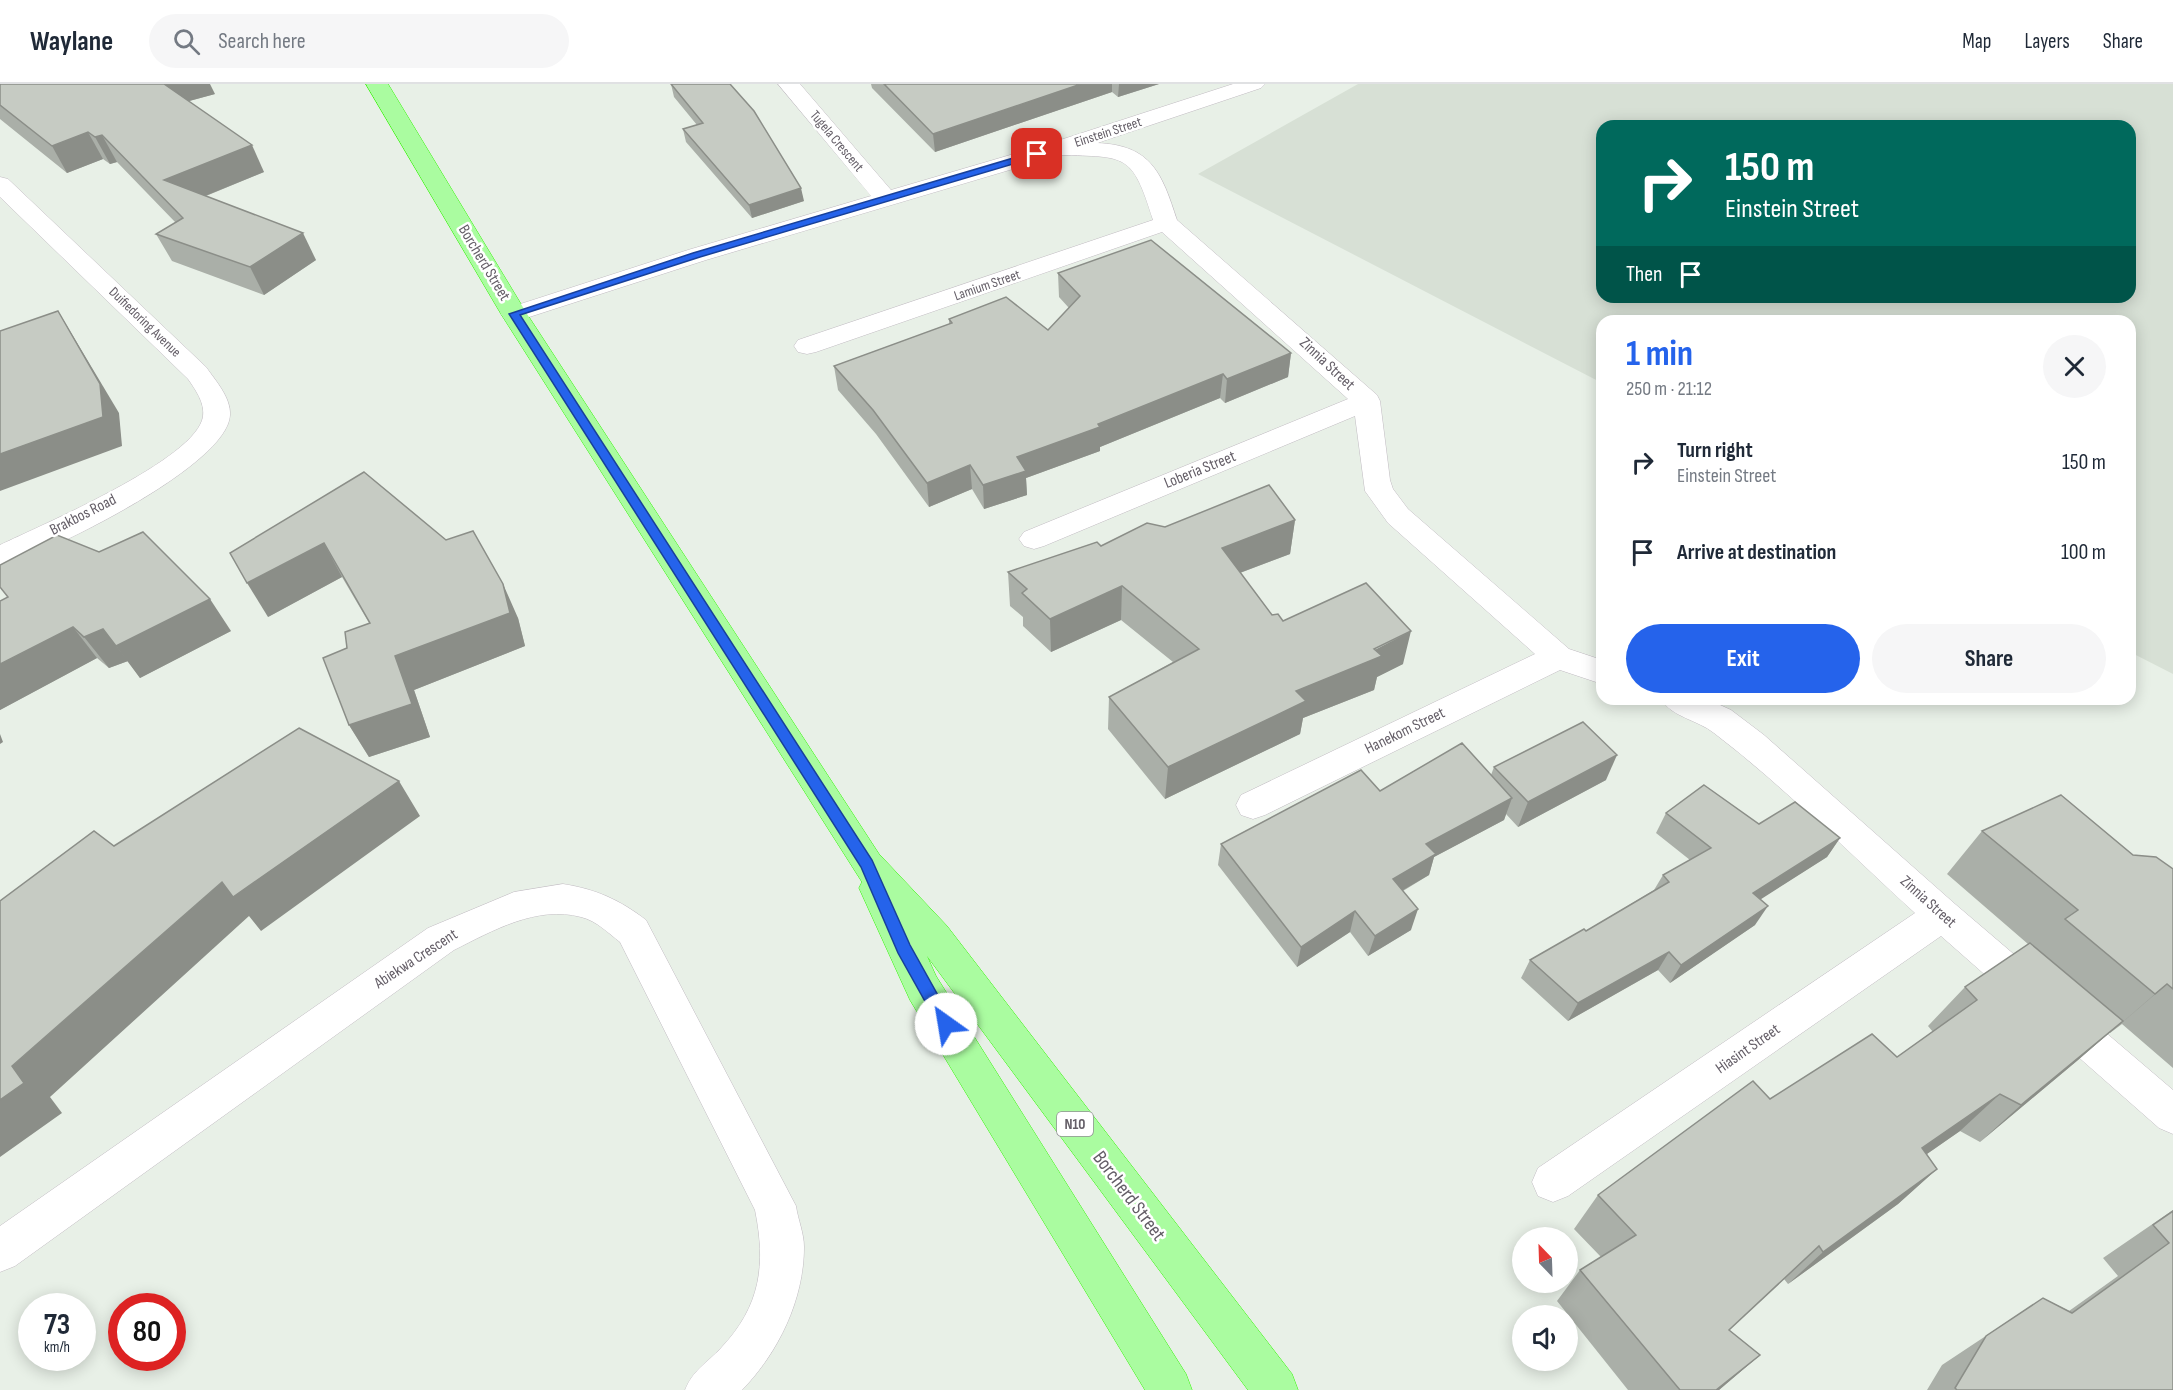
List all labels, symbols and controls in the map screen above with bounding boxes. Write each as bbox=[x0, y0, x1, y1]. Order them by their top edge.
search box bbox=[149, 14, 569, 68]
text: Waylane bbox=[30, 25, 113, 58]
icon: search bbox=[170, 25, 203, 58]
text: Search here bbox=[218, 28, 306, 55]
text: Map bbox=[1962, 29, 1991, 54]
text: Layers bbox=[2024, 29, 2070, 54]
text: Share bbox=[2103, 29, 2143, 54]
street label: Tugela Crescent bbox=[807, 107, 867, 175]
street label: Einstein Street bbox=[1072, 113, 1144, 151]
pin bbox=[1011, 128, 1062, 179]
icon: arrive bbox=[1020, 137, 1053, 170]
text: 150 m bbox=[1725, 142, 1814, 193]
icon: right bbox=[1626, 144, 1704, 222]
text: Einstein Street bbox=[1725, 193, 1859, 225]
street label: Borcherd Street bbox=[454, 222, 514, 304]
icon: arrive bbox=[1674, 258, 1707, 291]
text: Then bbox=[1626, 261, 1662, 288]
street label: Lamium Street bbox=[952, 266, 1022, 304]
street label: Duifiedoring Avenue bbox=[105, 283, 185, 361]
text: 1 min bbox=[1626, 333, 1693, 376]
street label: Zinnia Street bbox=[1295, 334, 1359, 394]
button: close bbox=[2043, 335, 2106, 398]
text: 250 m · 21:12 bbox=[1626, 377, 1712, 401]
text: Turn right bbox=[1677, 437, 1753, 464]
icon: right bbox=[1626, 446, 1659, 479]
street label: Loberia Street bbox=[1161, 447, 1239, 493]
text: 150 m bbox=[2062, 449, 2106, 476]
text: Einstein Street bbox=[1677, 464, 1776, 488]
street label: Brakbos Road bbox=[47, 490, 119, 540]
icon: arrive bbox=[1626, 536, 1659, 569]
text: Arrive at destination bbox=[1677, 539, 1836, 566]
text: 100 m bbox=[2061, 539, 2106, 566]
button: Exit bbox=[1626, 624, 1860, 693]
button: Share bbox=[1872, 624, 2106, 693]
street label: Hanekom Street bbox=[1362, 703, 1448, 759]
street label: Zinnia Street bbox=[1896, 872, 1960, 932]
street label: Abiekwa Crescent bbox=[370, 925, 461, 994]
position arrow bbox=[914, 992, 978, 1056]
street label: Hiasint Street bbox=[1712, 1020, 1784, 1078]
road number: N10 bbox=[1057, 1112, 1093, 1136]
street label: Borcherd Street bbox=[1087, 1146, 1171, 1246]
north arrow bbox=[1512, 1227, 1578, 1293]
map controls bbox=[1512, 1227, 1578, 1371]
speed limit sign: 80 bbox=[108, 1293, 186, 1371]
button: sound bbox=[1512, 1305, 1578, 1371]
text: 73 bbox=[44, 1307, 70, 1343]
text: km/h bbox=[44, 1338, 70, 1357]

